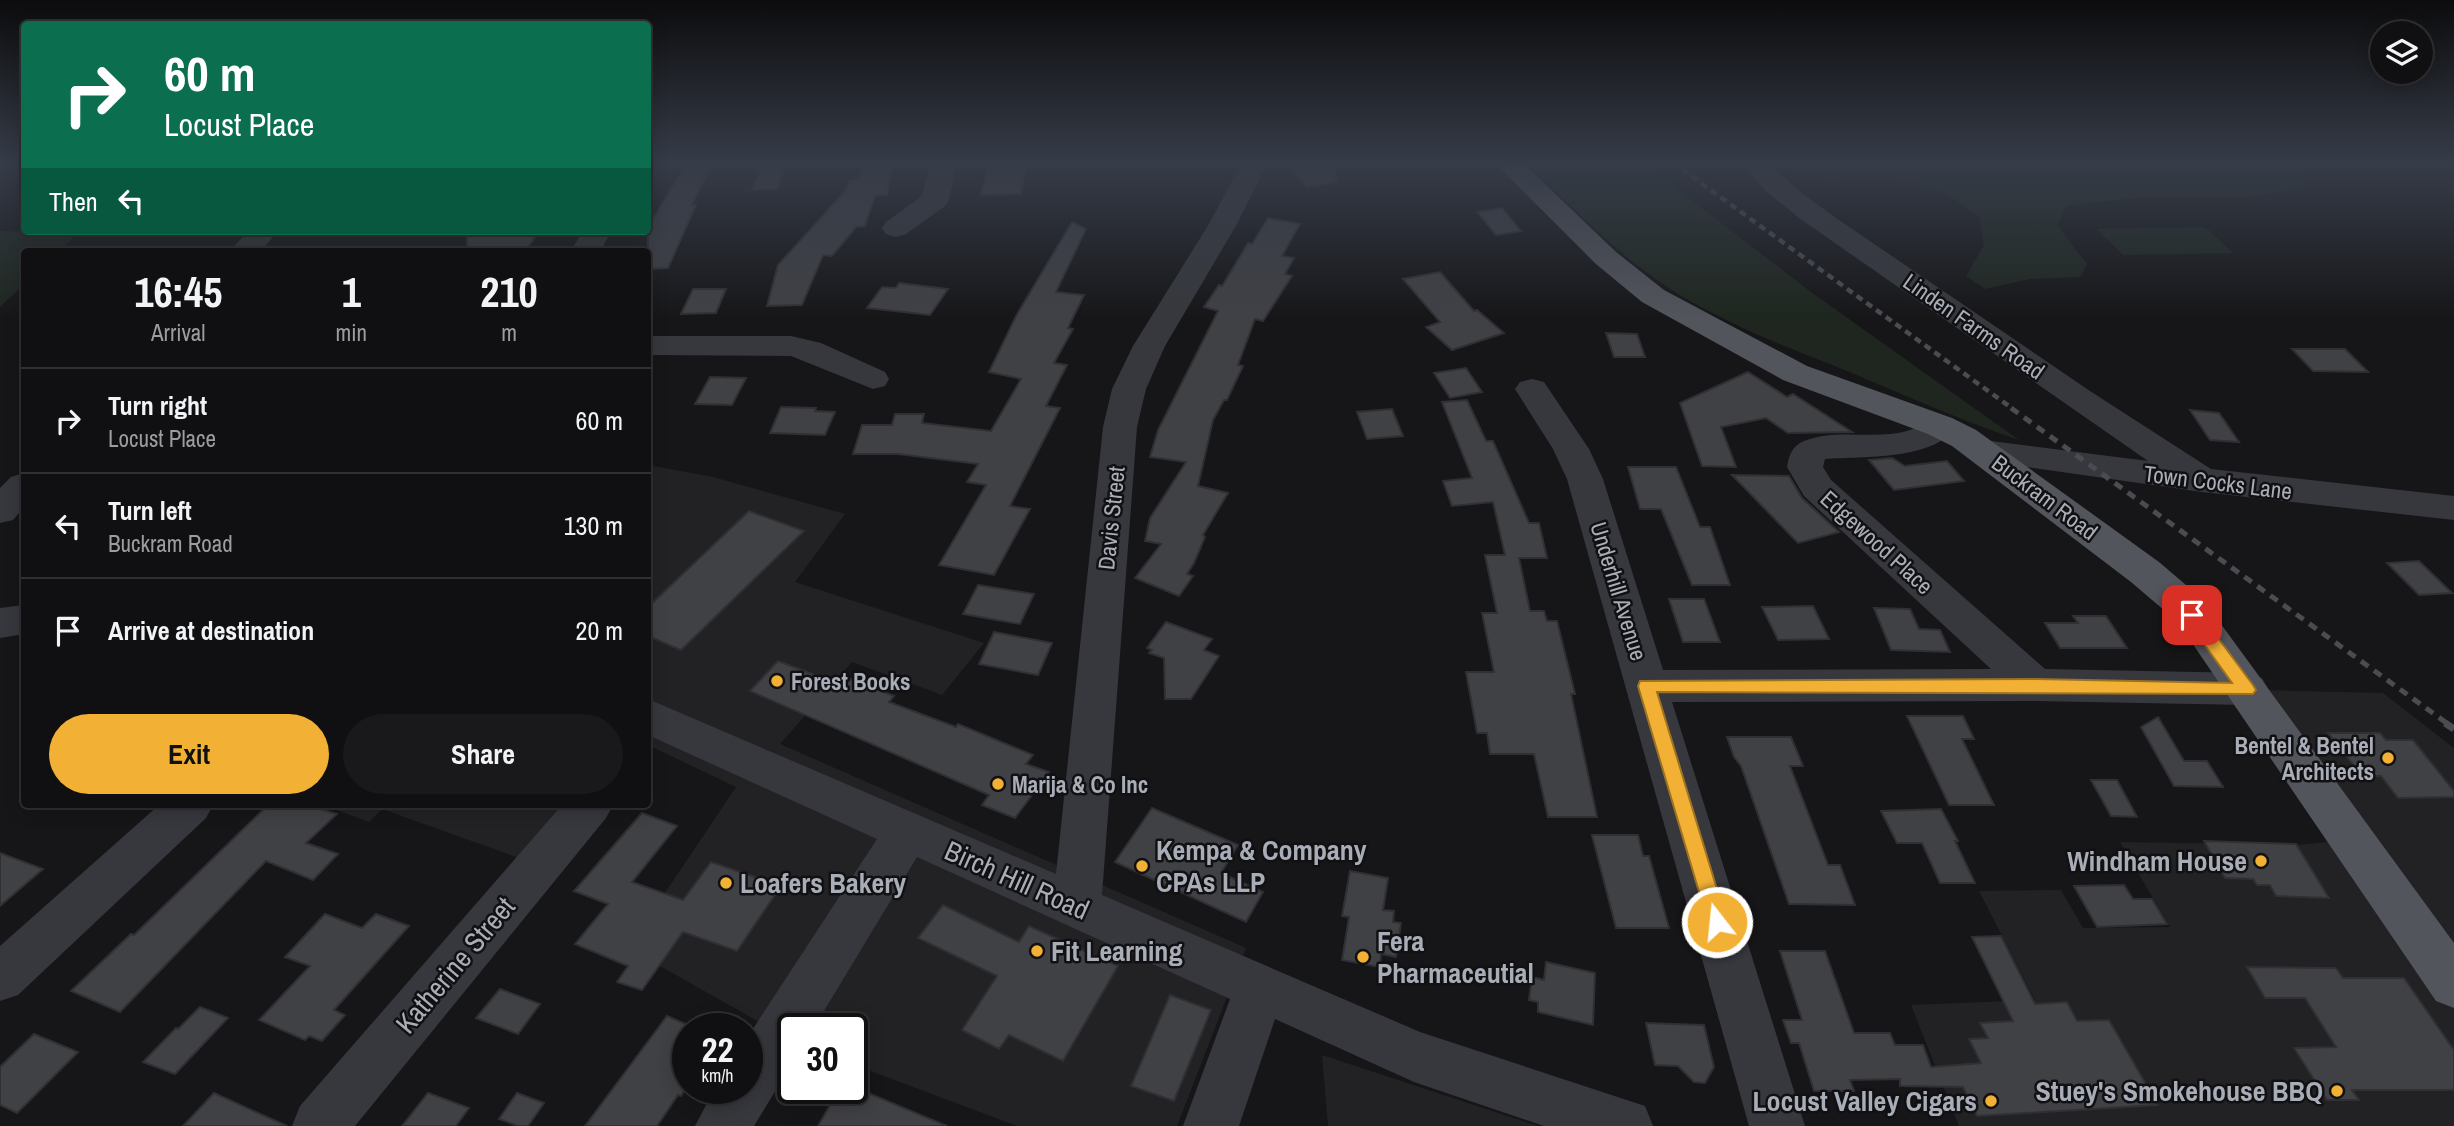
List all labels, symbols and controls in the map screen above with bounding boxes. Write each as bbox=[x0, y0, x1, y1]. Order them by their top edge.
map controls bbox=[2370, 21, 2433, 84]
button: layers bbox=[2370, 21, 2433, 84]
text: 60 m bbox=[164, 40, 256, 106]
icon: right bbox=[49, 49, 140, 140]
text: Locust Place bbox=[164, 103, 314, 146]
icon: left bbox=[112, 182, 150, 220]
text: Then bbox=[49, 184, 98, 219]
text: 16:45 bbox=[134, 264, 222, 320]
text: 1 bbox=[342, 264, 361, 320]
text: 210 bbox=[480, 264, 538, 320]
street label: Linden Farms Road bbox=[1897, 266, 2051, 386]
text: Arrival bbox=[151, 317, 206, 348]
text: min bbox=[336, 317, 367, 348]
text: m bbox=[501, 317, 517, 348]
text: Turn right bbox=[108, 388, 207, 423]
icon: right bbox=[49, 402, 87, 440]
text: 60 m bbox=[576, 403, 623, 438]
text: Locust Place bbox=[108, 423, 216, 454]
street label: Buckram Road bbox=[1986, 447, 2104, 547]
street label: Town Cocks Lane bbox=[2142, 458, 2294, 506]
street label: Davis Street bbox=[1090, 465, 1132, 571]
street label: Edgewood Place bbox=[1814, 483, 1940, 601]
text: Turn left bbox=[108, 493, 192, 528]
icon: left bbox=[49, 507, 87, 545]
text: 130 m bbox=[564, 508, 623, 543]
street label: Underhill Avenue bbox=[1583, 518, 1655, 664]
text: Buckram Road bbox=[108, 528, 233, 559]
pin bbox=[2162, 585, 2222, 645]
icon: arrive bbox=[2173, 596, 2211, 634]
icon: arrive bbox=[49, 612, 87, 650]
text: Arrive at destination bbox=[108, 613, 314, 648]
text: 20 m bbox=[576, 613, 623, 648]
place label: Forest Books bbox=[791, 666, 911, 697]
marker: Forest Books bbox=[769, 673, 785, 689]
button: Exit bbox=[49, 714, 329, 794]
button: Share bbox=[343, 714, 623, 794]
place label: Bentel & Bentel Architects bbox=[2235, 730, 2374, 787]
marker: Bentel & Bentel Architects bbox=[2380, 750, 2396, 766]
place label: Marija & Co Inc bbox=[1012, 769, 1148, 800]
marker: Marija & Co Inc bbox=[990, 776, 1006, 792]
street label: Birch Hill Road bbox=[939, 831, 1095, 929]
place label: Kempa & Company CPAs LLP bbox=[1156, 831, 1367, 901]
place label: Windham House bbox=[2067, 842, 2247, 880]
marker: Windham House bbox=[2253, 853, 2269, 869]
marker: Kempa & Company CPAs LLP bbox=[1134, 858, 1150, 874]
place label: Loafers Bakery bbox=[740, 864, 906, 902]
marker: Loafers Bakery bbox=[718, 875, 734, 891]
position arrow bbox=[1680, 885, 1754, 959]
street label: Katherine Street bbox=[387, 889, 523, 1041]
place label: Fera Pharmaceutial bbox=[1377, 922, 1534, 992]
place label: Fit Learning bbox=[1051, 932, 1182, 970]
marker: Fit Learning bbox=[1029, 943, 1045, 959]
marker: Fera Pharmaceutial bbox=[1355, 949, 1371, 965]
speed limit sign: 30 bbox=[777, 1013, 868, 1104]
text: 22 bbox=[702, 1026, 733, 1073]
text: km/h bbox=[702, 1063, 734, 1088]
place label: Stuey's Smokehouse BBQ bbox=[2036, 1072, 2323, 1110]
place label: Locust Valley Cigars bbox=[1752, 1082, 1977, 1120]
marker: Stuey's Smokehouse BBQ bbox=[2329, 1083, 2345, 1099]
marker: Locust Valley Cigars bbox=[1983, 1093, 1999, 1109]

